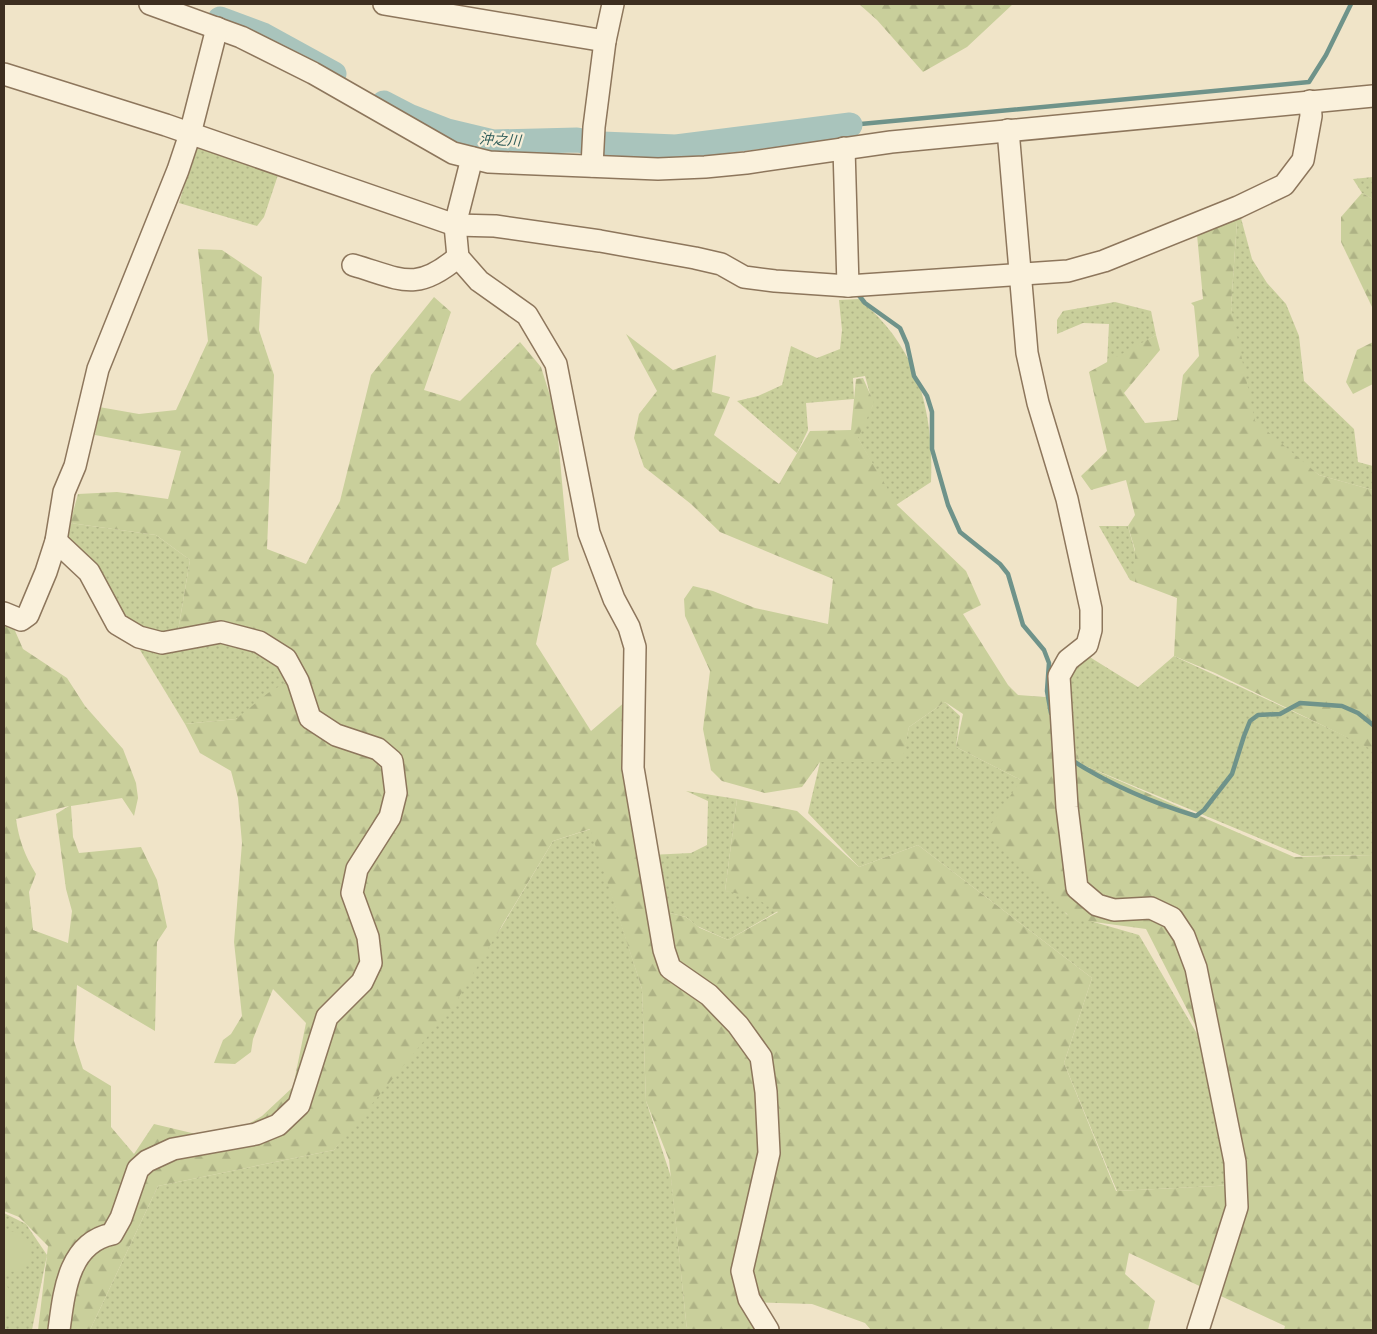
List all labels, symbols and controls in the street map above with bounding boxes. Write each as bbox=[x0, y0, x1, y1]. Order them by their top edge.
water label: 沖之川 bbox=[479, 128, 523, 150]

